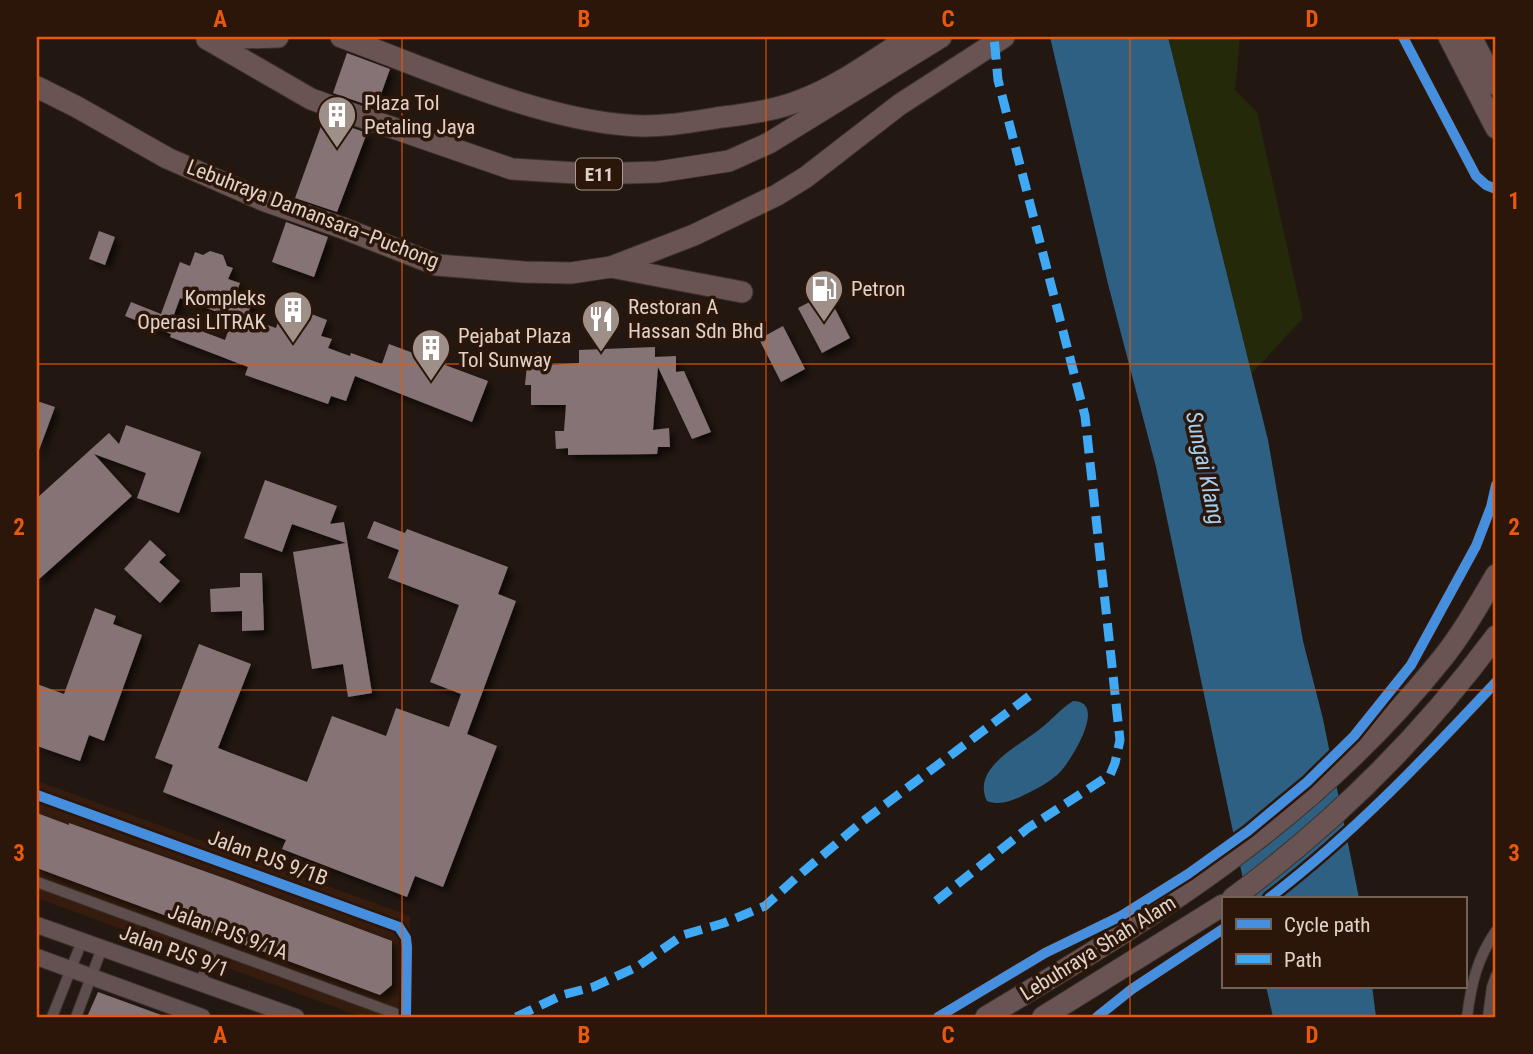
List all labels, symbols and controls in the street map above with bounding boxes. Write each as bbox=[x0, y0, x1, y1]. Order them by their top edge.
text: A bbox=[213, 6, 227, 33]
text: B bbox=[578, 6, 590, 33]
text: C bbox=[941, 6, 955, 33]
text: D bbox=[1306, 6, 1319, 33]
place label: Plaza Tol Petaling Jaya bbox=[364, 91, 475, 139]
building icon: Plaza Tol Petaling Jaya bbox=[316, 94, 358, 149]
street label: Lebuhraya Damansara–Puchong bbox=[183, 155, 443, 273]
road number: E11 bbox=[576, 158, 622, 190]
text: 1 bbox=[13, 188, 25, 215]
text: 1 bbox=[1508, 188, 1520, 215]
fuel station icon: Petron bbox=[803, 268, 845, 323]
place label: Petron bbox=[851, 277, 905, 301]
place label: Kompleks Operasi LITRAK bbox=[137, 286, 267, 334]
building icon: Kompleks Operasi LITRAK bbox=[272, 289, 314, 344]
place label: Restoran A Hassan Sdn Bhd bbox=[628, 295, 764, 343]
restaurant icon: Restoran A Hassan Sdn Bhd bbox=[580, 298, 622, 353]
place label: Pejabat Plaza Tol Sunway bbox=[458, 324, 571, 372]
building icon: Pejabat Plaza Tol Sunway bbox=[410, 327, 452, 382]
water label: Sungai Klang bbox=[1180, 409, 1230, 527]
text: 2 bbox=[13, 514, 25, 541]
text: 2 bbox=[1508, 514, 1520, 541]
street label: Jalan PJS 9/1B bbox=[205, 825, 331, 891]
text: 3 bbox=[13, 840, 25, 867]
text: 3 bbox=[1508, 840, 1520, 867]
street label: Lebuhraya Shah Alam bbox=[1016, 890, 1180, 1006]
legend bbox=[1222, 897, 1466, 988]
street label: Jalan PJS 9/1A bbox=[164, 899, 292, 965]
text: Cycle path bbox=[1284, 913, 1370, 937]
street label: Jalan PJS 9/1 bbox=[116, 920, 232, 982]
text: Path bbox=[1284, 948, 1322, 972]
text: A bbox=[213, 1022, 227, 1049]
text: B bbox=[578, 1022, 590, 1049]
text: C bbox=[941, 1022, 955, 1049]
text: D bbox=[1306, 1022, 1319, 1049]

